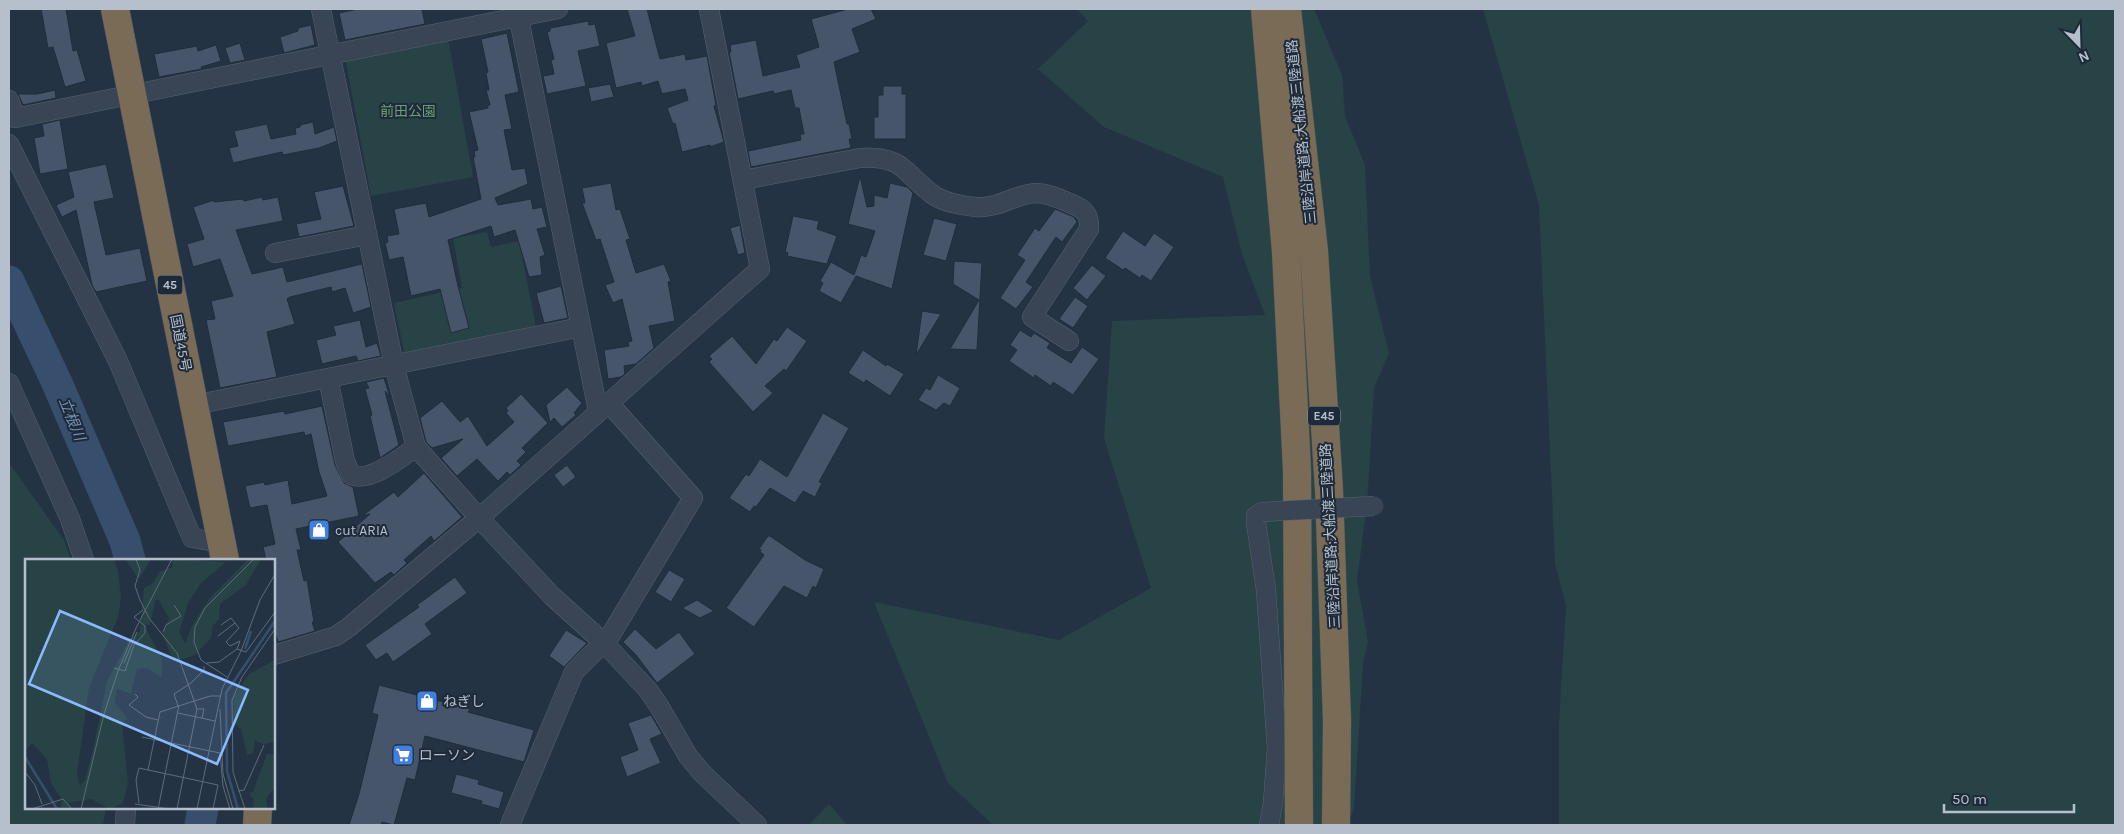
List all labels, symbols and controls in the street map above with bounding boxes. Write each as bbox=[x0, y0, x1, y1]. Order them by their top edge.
north arrow bbox=[2054, 20, 2104, 70]
street label: 三陸沿岸道路;大船渡三陸道路 bbox=[1283, 39, 1320, 225]
text: N bbox=[2076, 47, 2092, 66]
park label: 前田公園 bbox=[380, 103, 436, 120]
road number: 45 bbox=[158, 276, 182, 294]
street label: 国道45号 bbox=[167, 313, 194, 373]
water label: 立根川 bbox=[55, 395, 90, 445]
road number: E45 bbox=[1308, 406, 1340, 426]
street label: 三陸沿岸道路;大船渡三陸道路 bbox=[1317, 443, 1344, 629]
shop icon: cut ARIA bbox=[307, 518, 331, 542]
place label: cut ARIA bbox=[335, 522, 388, 539]
inset map bbox=[25, 559, 275, 809]
shop icon: ねぎし bbox=[415, 689, 439, 713]
place label: ねぎし bbox=[443, 693, 485, 710]
supermarket icon: ローソン bbox=[391, 743, 415, 767]
place label: ローソン bbox=[419, 747, 475, 764]
scale bar bbox=[1944, 782, 2074, 814]
text: 50 m bbox=[1952, 790, 1987, 808]

